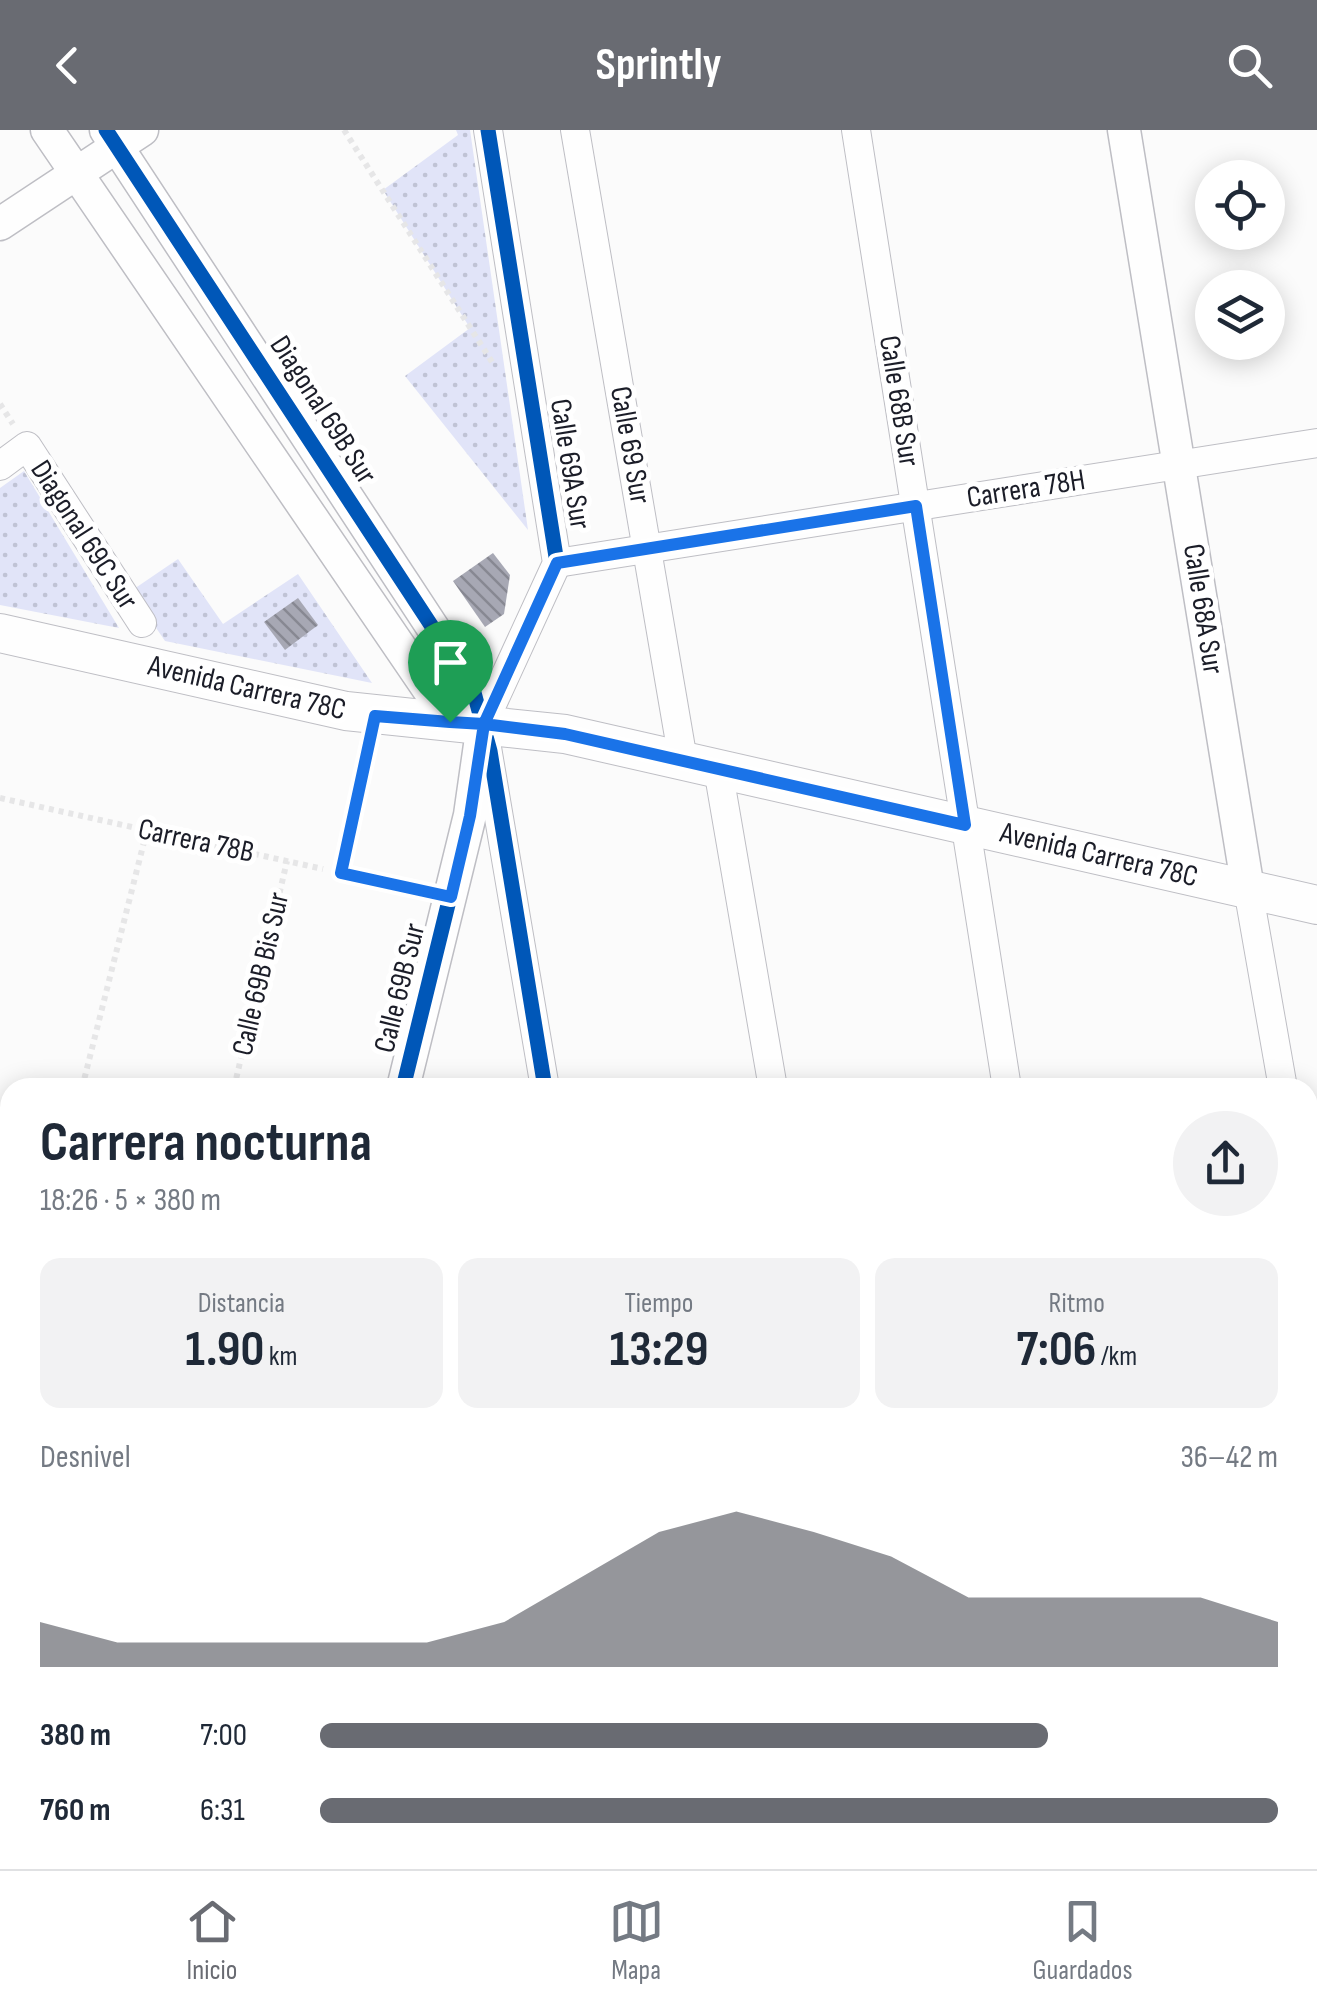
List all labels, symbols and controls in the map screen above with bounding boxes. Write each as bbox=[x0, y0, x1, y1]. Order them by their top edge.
icon: back bbox=[40, 38, 95, 93]
text: Sprintly bbox=[596, 38, 721, 93]
icon: search bbox=[1222, 38, 1277, 93]
map controls bbox=[1195, 160, 1285, 360]
button: locate bbox=[1195, 160, 1285, 250]
button: layers bbox=[1195, 270, 1285, 360]
street label: Diagonal 69B Sur bbox=[262, 329, 384, 491]
street label: Calle 68B Sur bbox=[871, 333, 927, 469]
street label: Calle 69 Sur bbox=[602, 383, 658, 507]
street label: Calle 69A Sur bbox=[542, 396, 598, 532]
street label: Diagonal 69C Sur bbox=[22, 454, 146, 617]
street label: Carrera 78H bbox=[964, 462, 1088, 516]
street label: Calle 68A Sur bbox=[1175, 541, 1231, 677]
pin bbox=[408, 620, 493, 723]
icon: arrive bbox=[423, 635, 478, 690]
street label: Avenida Carrera 78C bbox=[144, 648, 349, 728]
street label: Carrera 78B bbox=[135, 811, 257, 871]
street label: Avenida Carrera 78C bbox=[996, 815, 1201, 895]
street label: Calle 69B Bis Sur bbox=[225, 889, 297, 1059]
street label: Calle 69B Sur bbox=[367, 919, 434, 1056]
text: Carrera nocturna bbox=[40, 1110, 372, 1177]
button: share bbox=[1173, 1111, 1278, 1216]
text: 18:26 · 5 × 380 m bbox=[40, 1181, 221, 1220]
text: Distancia bbox=[198, 1287, 285, 1320]
text: Tiempo bbox=[624, 1287, 694, 1320]
text: Ritmo bbox=[1049, 1287, 1105, 1320]
text: 1.90 bbox=[185, 1320, 264, 1380]
text: 13:29 bbox=[610, 1320, 708, 1380]
text: 7:06 bbox=[1016, 1320, 1096, 1380]
text: km bbox=[264, 1340, 297, 1373]
text: /km bbox=[1096, 1340, 1137, 1373]
text: Desnivel bbox=[40, 1438, 131, 1477]
text: 36–42 m bbox=[1180, 1438, 1278, 1477]
text: 380 m bbox=[40, 1716, 111, 1755]
text: 7:00 bbox=[200, 1716, 247, 1755]
text: 760 m bbox=[40, 1791, 110, 1830]
text: 6:31 bbox=[200, 1791, 245, 1830]
tab: Inicio bbox=[185, 1894, 240, 1987]
tab: Mapa bbox=[609, 1894, 664, 1987]
tab: Guardados bbox=[1033, 1894, 1132, 1987]

